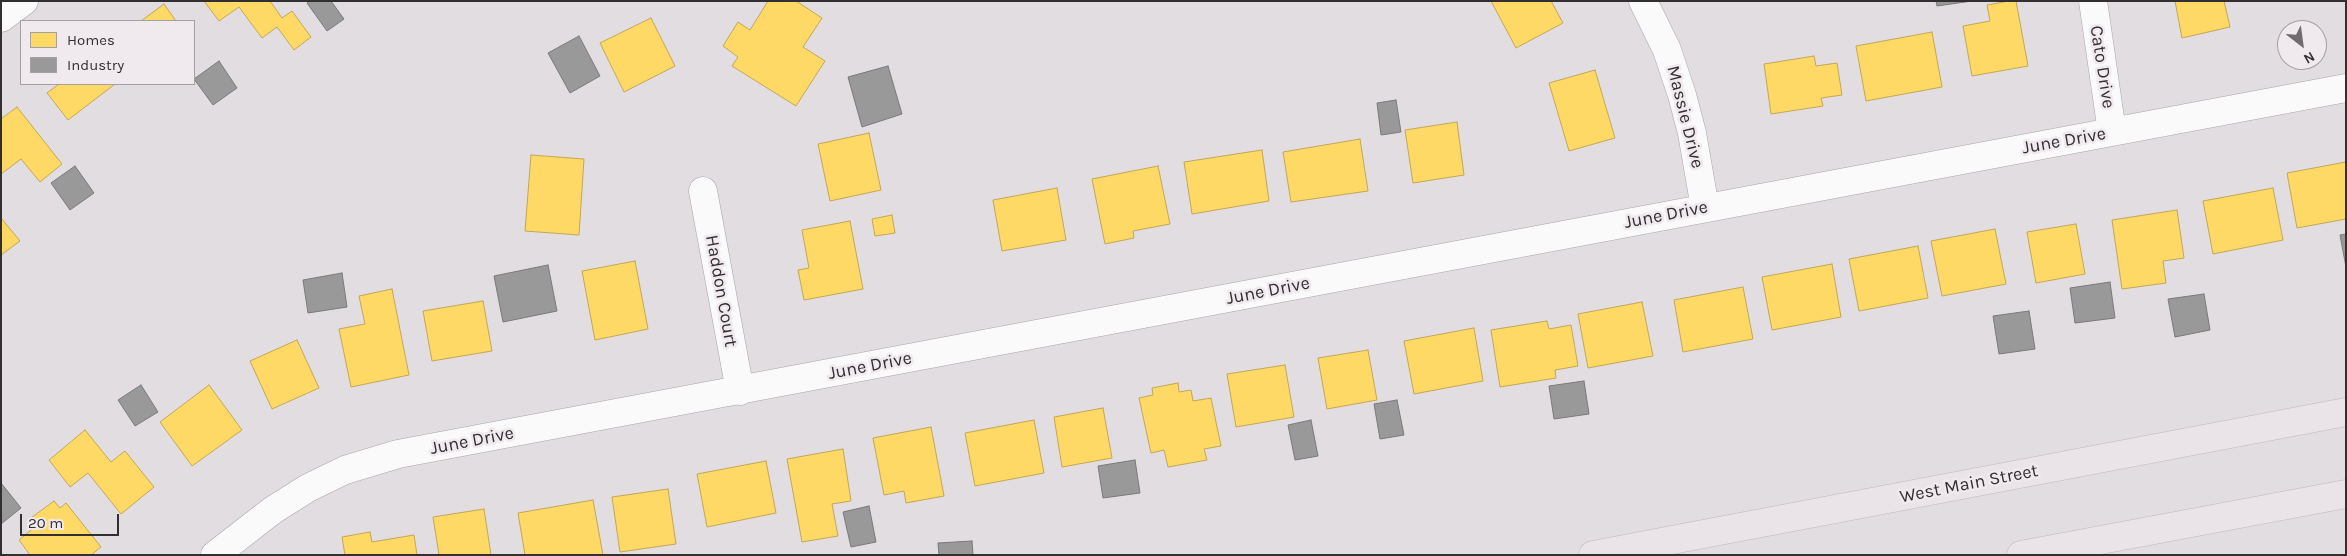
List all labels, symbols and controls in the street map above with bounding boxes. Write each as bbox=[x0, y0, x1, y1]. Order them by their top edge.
legend bbox=[20, 20, 195, 85]
north arrow bbox=[2277, 20, 2327, 70]
street label: Cato Drive bbox=[2085, 24, 2119, 110]
text: Homes bbox=[67, 31, 115, 49]
text: N bbox=[2301, 48, 2318, 67]
text: Industry bbox=[67, 56, 124, 74]
street label: Massie Drive bbox=[1662, 63, 1708, 171]
street label: June Drive bbox=[2020, 123, 2108, 159]
street label: June Drive bbox=[1622, 196, 1710, 234]
street label: Haddon Court bbox=[701, 233, 741, 349]
street label: June Drive bbox=[1224, 272, 1312, 310]
street label: June Drive bbox=[826, 347, 914, 385]
street label: June Drive bbox=[428, 422, 516, 460]
street label: West Main Street bbox=[1898, 460, 2040, 508]
scale bar bbox=[22, 504, 121, 536]
text: 20 m bbox=[28, 514, 63, 532]

